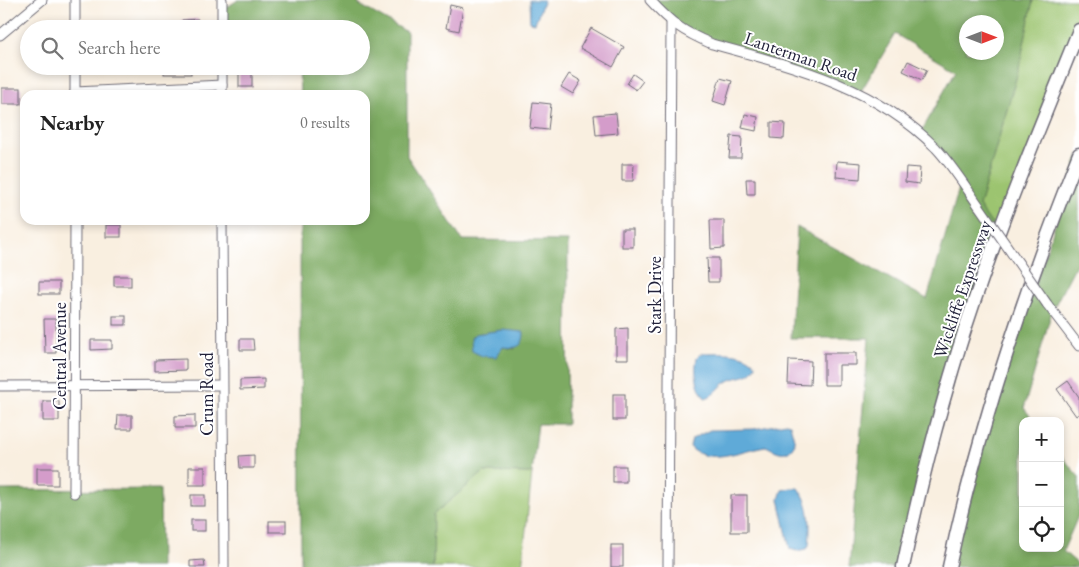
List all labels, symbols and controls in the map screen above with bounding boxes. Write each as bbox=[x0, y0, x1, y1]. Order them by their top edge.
north arrow bbox=[959, 15, 1004, 60]
search box bbox=[20, 20, 370, 75]
street label: Lanterman Road bbox=[742, 26, 861, 86]
icon: search bbox=[38, 34, 66, 62]
text: Search here bbox=[78, 35, 160, 60]
text: Nearby bbox=[40, 109, 104, 136]
text: 0 results bbox=[300, 112, 350, 133]
street label: Wickliffe Expressway bbox=[928, 217, 996, 361]
street label: Stark Drive bbox=[643, 256, 666, 334]
street label: Central Avenue bbox=[48, 302, 71, 410]
street label: Crum Road bbox=[195, 351, 218, 436]
map controls bbox=[1019, 417, 1064, 552]
button: + bbox=[1019, 417, 1064, 462]
button: − bbox=[1019, 462, 1064, 507]
button: locate bbox=[1019, 507, 1064, 552]

